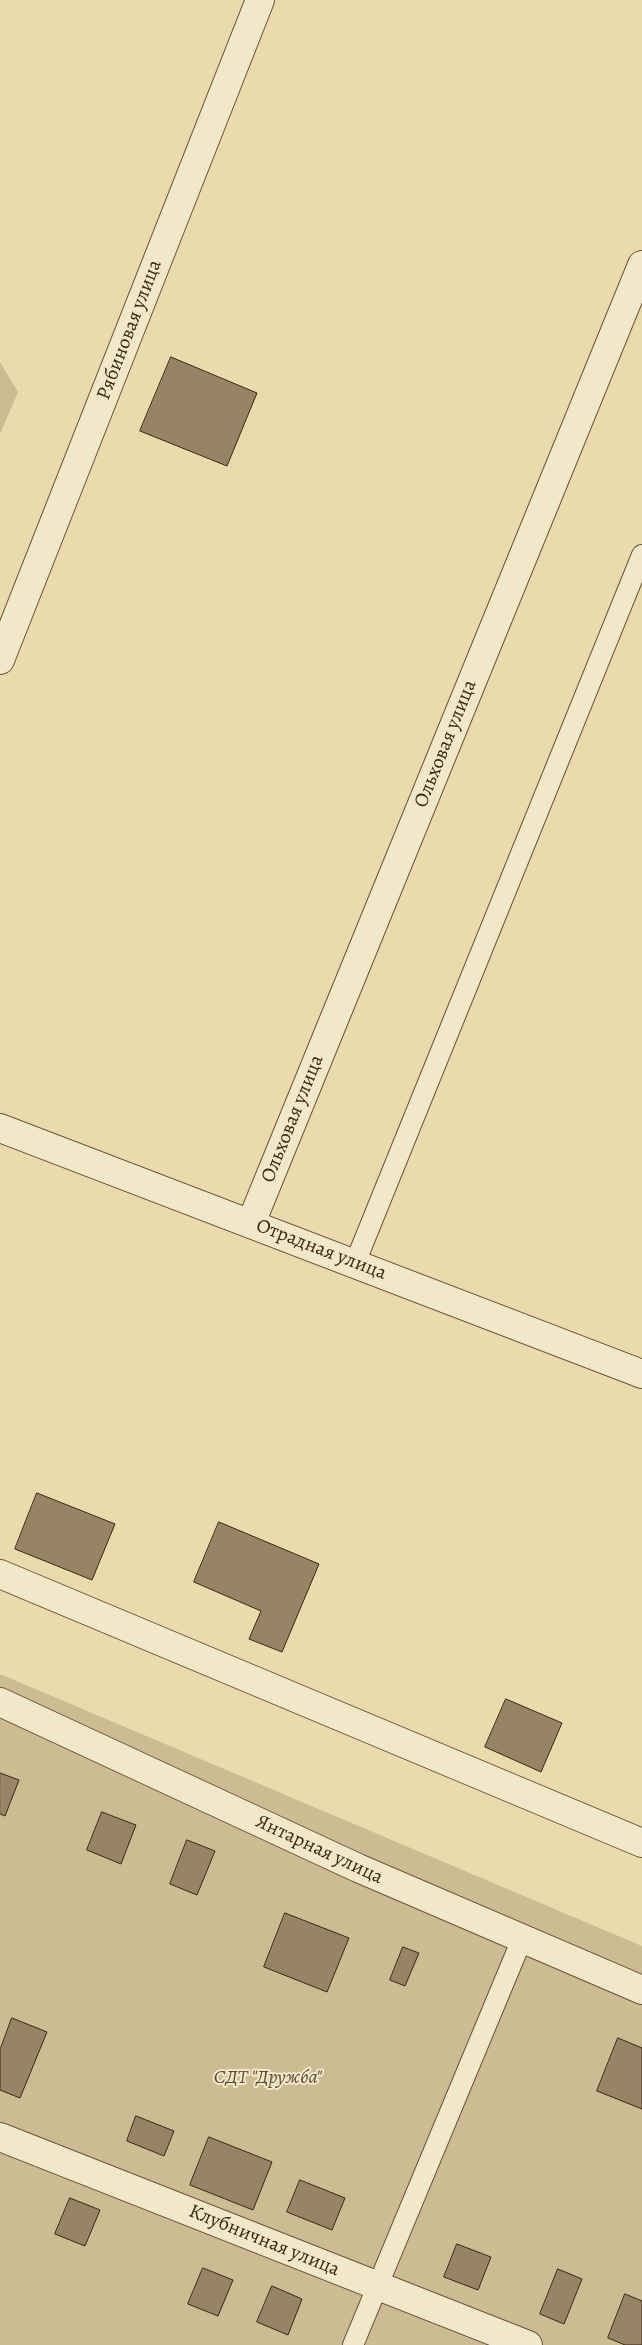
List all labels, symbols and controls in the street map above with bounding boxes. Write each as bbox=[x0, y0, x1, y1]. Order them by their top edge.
street label: Рябиновая улица bbox=[92, 257, 168, 403]
street label: Ольховая улица bbox=[410, 677, 482, 811]
street label: Ольховая улица bbox=[257, 1052, 329, 1186]
street label: Отрадная улица bbox=[252, 1214, 390, 1286]
street label: Янтарная улица bbox=[251, 1810, 387, 1890]
park label: СДТ "Дружба" bbox=[214, 2066, 322, 2090]
street label: Клубничная улица bbox=[185, 2200, 343, 2282]

